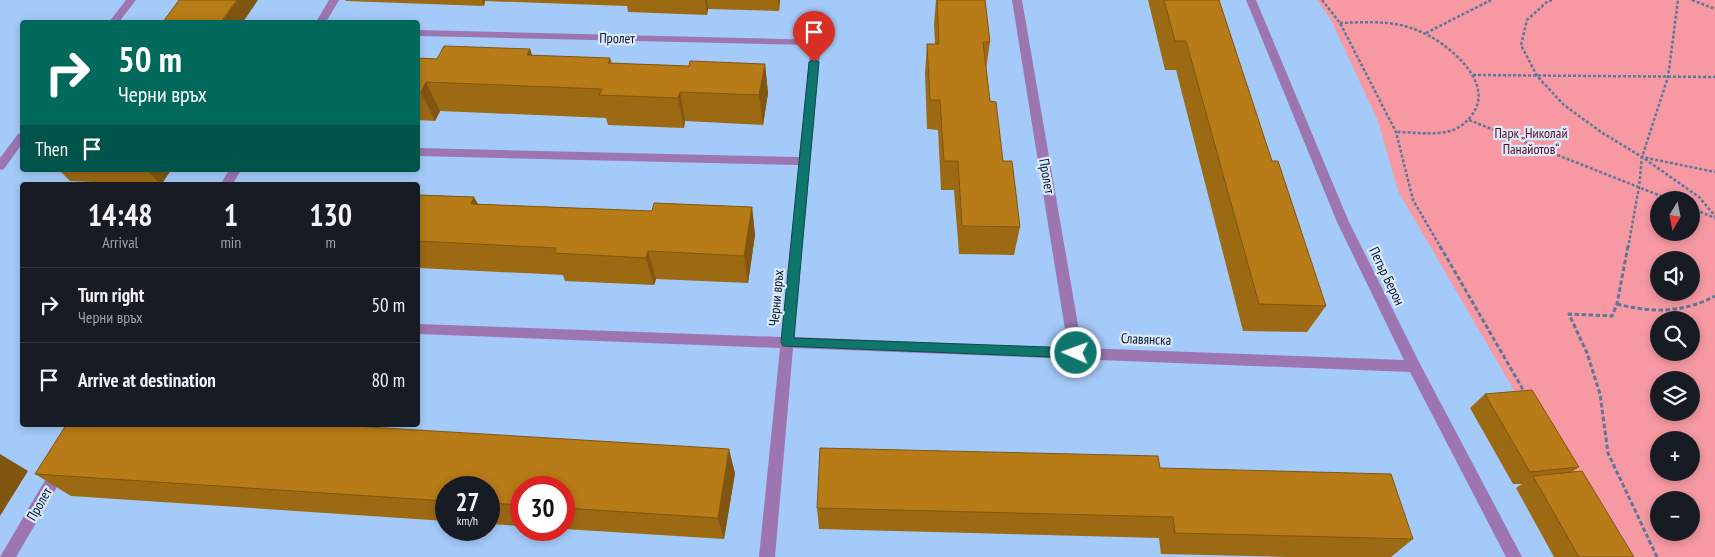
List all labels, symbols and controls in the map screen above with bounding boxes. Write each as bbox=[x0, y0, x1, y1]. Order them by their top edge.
pin bbox=[793, 11, 835, 62]
icon: arrive bbox=[800, 18, 828, 46]
street label: Пролет bbox=[599, 29, 635, 47]
text: 50 m bbox=[118, 36, 182, 82]
icon: right bbox=[35, 40, 100, 105]
text: Черни връх bbox=[118, 80, 207, 108]
park label: Парк „Николай Панайотов“ bbox=[1494, 124, 1568, 158]
icon: arrive bbox=[78, 135, 106, 163]
text: Then bbox=[35, 137, 68, 161]
street label: Пролет bbox=[1035, 157, 1059, 196]
north arrow bbox=[1650, 191, 1700, 241]
map controls bbox=[1650, 191, 1700, 541]
text: 14:48 bbox=[88, 195, 153, 234]
text: 1 bbox=[224, 195, 238, 234]
text: 130 bbox=[309, 195, 352, 234]
text: Arrival bbox=[102, 232, 138, 252]
text: min bbox=[220, 232, 241, 252]
text: m bbox=[325, 232, 336, 252]
street label: Петър Берон bbox=[1365, 244, 1409, 308]
button: sound bbox=[1650, 251, 1700, 301]
street label: Черни връх bbox=[765, 269, 787, 327]
text: Turn right bbox=[78, 283, 144, 307]
icon: right bbox=[35, 291, 63, 319]
text: 50 m bbox=[372, 293, 405, 317]
text: Черни връх bbox=[78, 307, 143, 327]
button: search bbox=[1650, 311, 1700, 361]
position arrow bbox=[1049, 326, 1101, 378]
street label: Славянска bbox=[1121, 329, 1171, 349]
icon: arrive bbox=[35, 366, 63, 394]
text: Arrive at destination bbox=[78, 368, 216, 392]
text: 80 m bbox=[372, 368, 405, 392]
button: layers bbox=[1650, 371, 1700, 421]
button: + bbox=[1650, 431, 1700, 481]
speed limit sign: 30 bbox=[510, 476, 575, 541]
street label: Пролет bbox=[22, 484, 56, 524]
text: 27 bbox=[456, 486, 479, 518]
button: − bbox=[1650, 491, 1700, 541]
text: km/h bbox=[457, 513, 478, 528]

